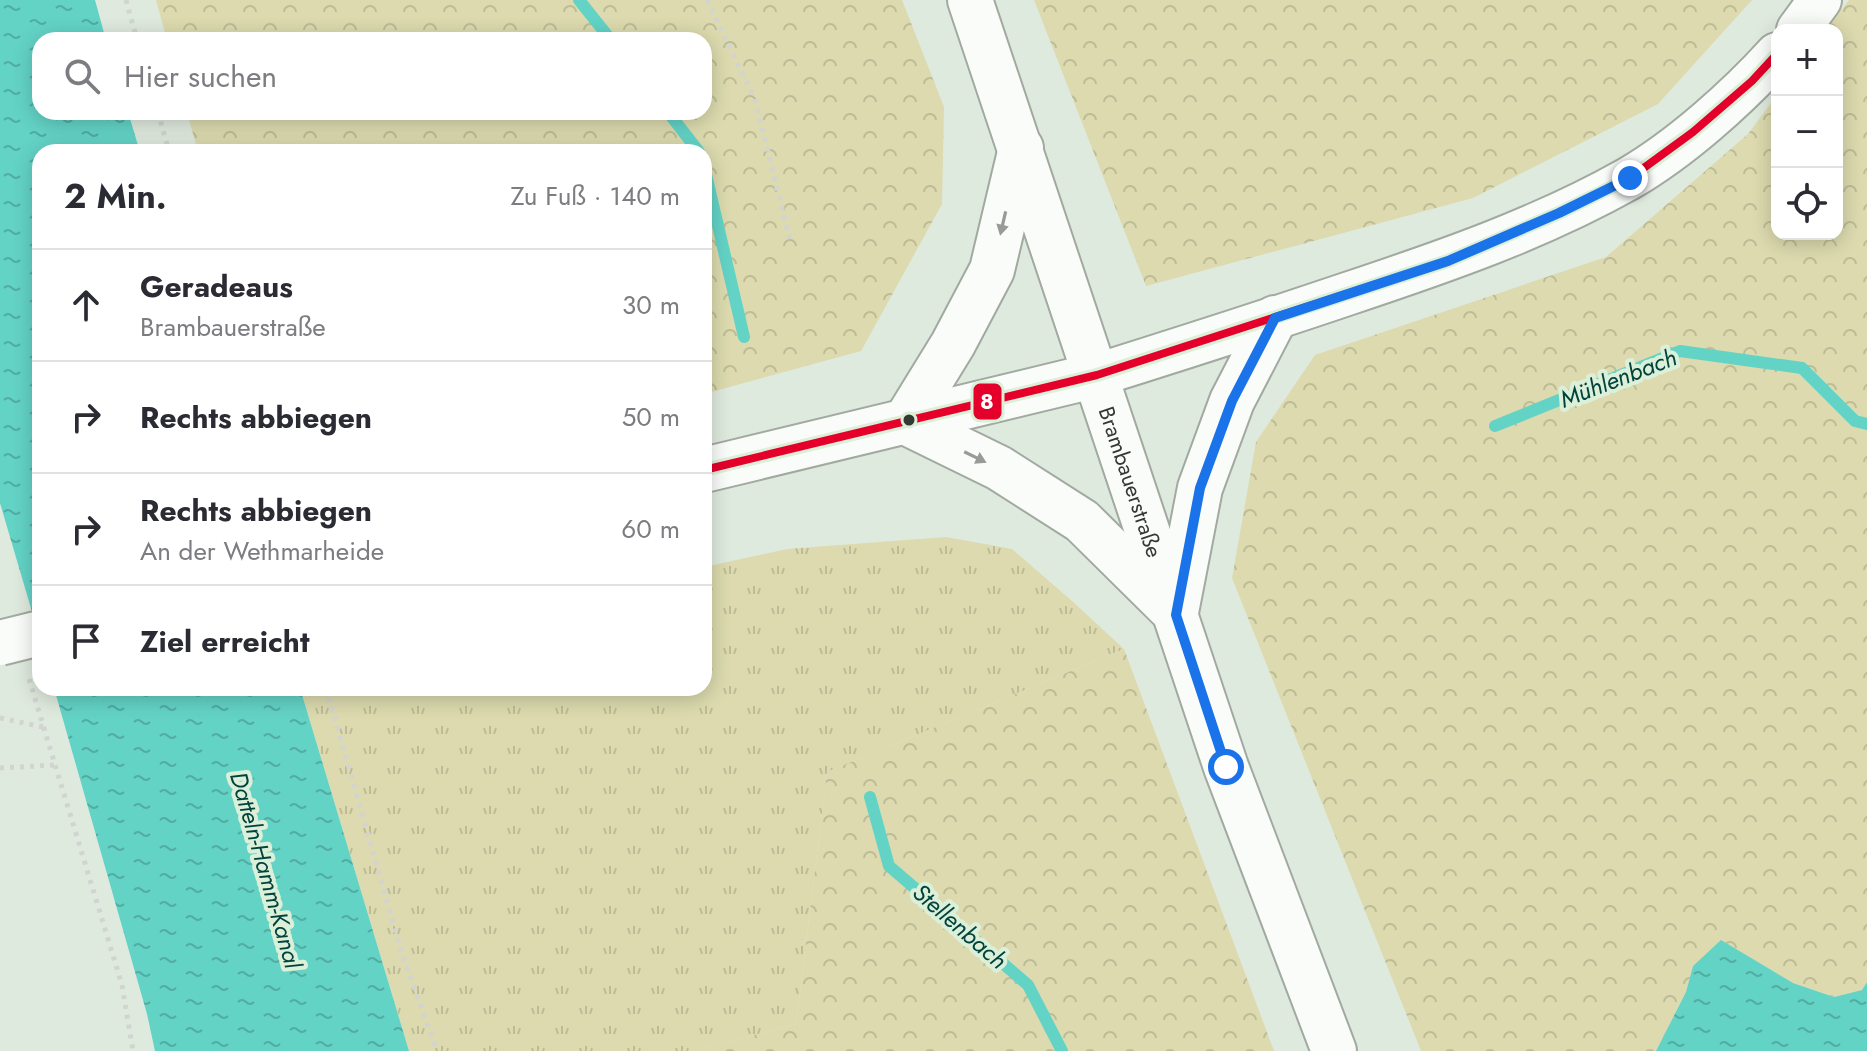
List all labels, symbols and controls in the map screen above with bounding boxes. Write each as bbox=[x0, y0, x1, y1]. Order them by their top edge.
map controls bbox=[1771, 24, 1843, 240]
button: + bbox=[1771, 24, 1843, 96]
search box bbox=[32, 32, 712, 120]
icon: search bbox=[60, 54, 104, 98]
text: Hier suchen bbox=[124, 55, 277, 98]
button: − bbox=[1771, 96, 1843, 168]
route end bbox=[1612, 160, 1648, 196]
button: locate bbox=[1771, 168, 1843, 240]
text: 2 Min. bbox=[64, 172, 167, 221]
text: Zu Fuß · 140 m bbox=[510, 177, 680, 215]
one-way arrow bbox=[996, 211, 1009, 236]
text: Geradeaus bbox=[140, 265, 293, 308]
icon: ahead bbox=[64, 283, 108, 327]
text: 30 m bbox=[622, 286, 680, 324]
text: Brambauerstraße bbox=[140, 308, 326, 346]
water label: Mühlenbach bbox=[1554, 340, 1682, 416]
line badge: 8 bbox=[972, 382, 1003, 421]
text: 8 bbox=[980, 385, 994, 417]
icon: right bbox=[64, 395, 108, 439]
text: Rechts abbiegen bbox=[140, 396, 372, 439]
text: 50 m bbox=[622, 398, 680, 436]
street label: Brambauerstraße bbox=[1091, 402, 1171, 562]
unlabelled marker bbox=[901, 412, 917, 428]
one-way arrow bbox=[963, 450, 987, 464]
text: Rechts abbiegen bbox=[140, 489, 372, 532]
icon: right bbox=[64, 507, 108, 551]
text: 60 m bbox=[621, 510, 680, 548]
text: An der Wethmarheide bbox=[140, 532, 384, 570]
icon: arrive bbox=[64, 619, 108, 663]
text: Ziel erreicht bbox=[140, 620, 309, 663]
route start bbox=[1208, 749, 1244, 785]
water label: Datteln-Hamm-Kanal bbox=[221, 768, 311, 974]
water label: Stellenbach bbox=[905, 875, 1015, 977]

